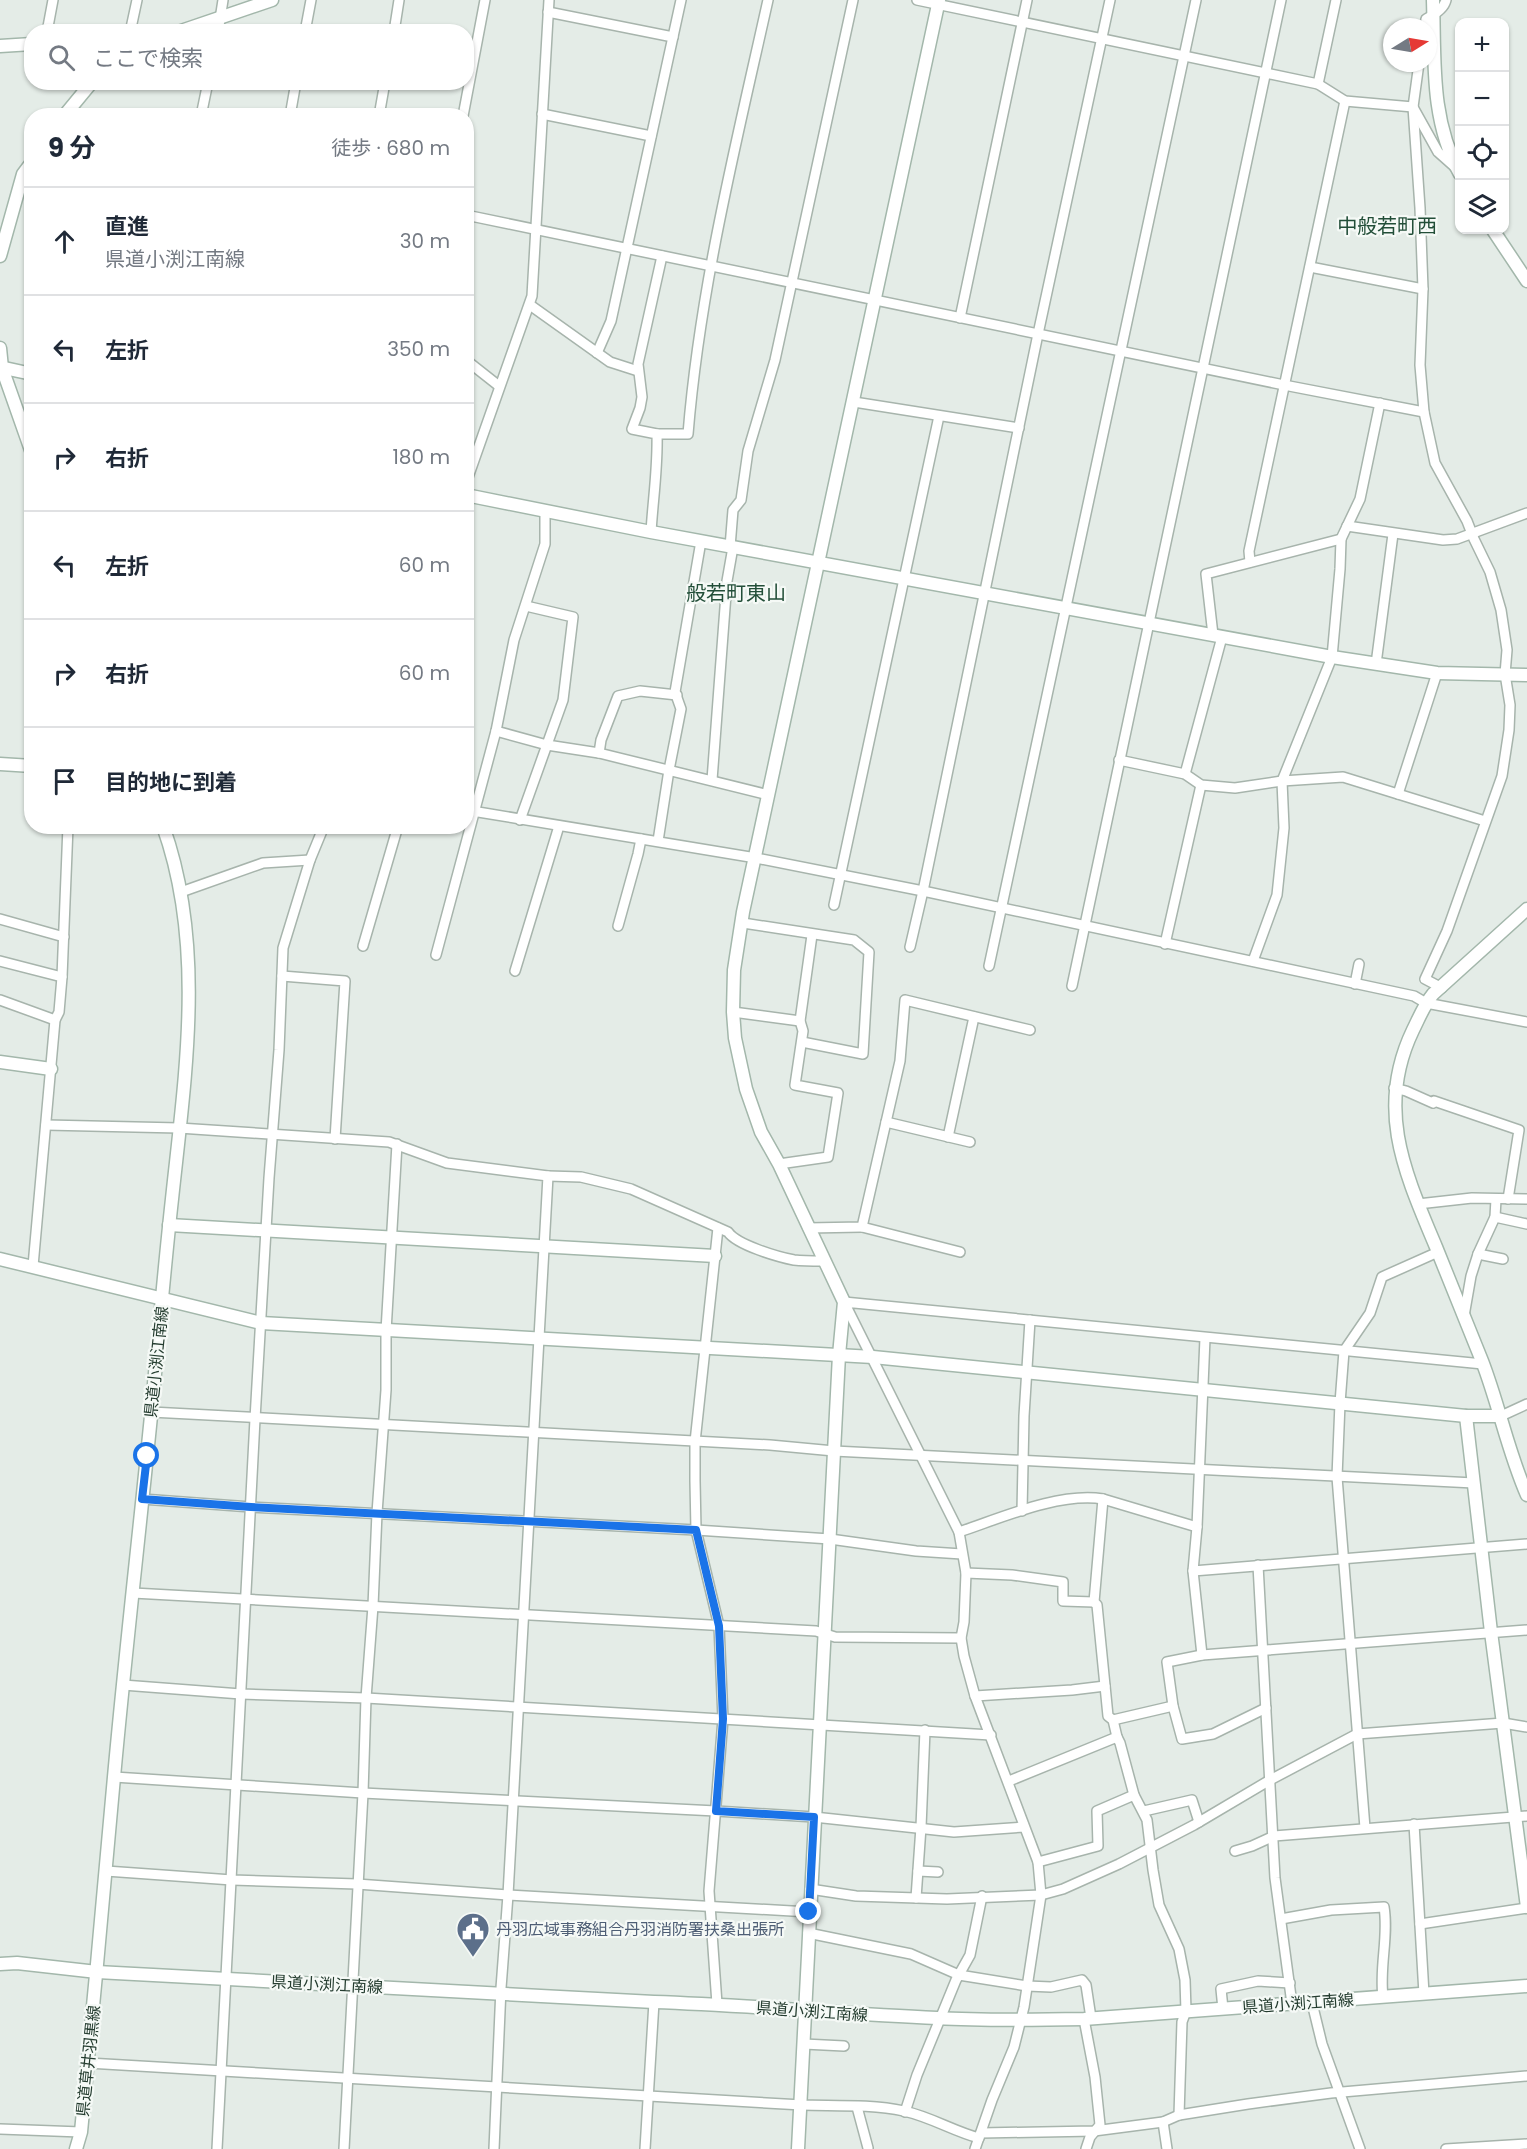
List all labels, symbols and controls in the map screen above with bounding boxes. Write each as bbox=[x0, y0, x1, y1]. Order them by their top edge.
north arrow bbox=[1383, 18, 1437, 72]
map controls bbox=[1455, 18, 1509, 234]
button: + bbox=[1455, 18, 1509, 72]
search box bbox=[24, 24, 474, 90]
icon: search bbox=[45, 41, 78, 74]
text: ここで検索 bbox=[93, 43, 203, 74]
button: − bbox=[1455, 72, 1509, 126]
button: locate bbox=[1455, 126, 1509, 180]
text: 9 分 bbox=[48, 130, 96, 166]
text: 徒歩 · 680 m bbox=[331, 134, 450, 162]
button: layers bbox=[1455, 180, 1509, 234]
text: 直進 bbox=[105, 211, 149, 242]
district label: 中般若町西 bbox=[1337, 212, 1437, 240]
icon: ahead bbox=[48, 225, 81, 258]
text: 30 m bbox=[400, 227, 450, 255]
text: 県道小渕江南線 bbox=[105, 245, 245, 273]
icon: left bbox=[48, 333, 81, 366]
text: 左折 bbox=[105, 335, 149, 366]
text: 350 m bbox=[387, 335, 450, 363]
icon: right bbox=[48, 441, 81, 474]
text: 右折 bbox=[105, 443, 149, 474]
text: 180 m bbox=[392, 443, 450, 471]
icon: left bbox=[48, 549, 81, 582]
text: 左折 bbox=[105, 551, 149, 582]
text: 60 m bbox=[399, 551, 450, 579]
district label: 般若町東山 bbox=[686, 579, 786, 607]
icon: right bbox=[48, 657, 81, 690]
text: 右折 bbox=[105, 659, 149, 690]
text: 60 m bbox=[399, 659, 450, 687]
icon: arrive bbox=[48, 765, 81, 798]
text: 目的地に到着 bbox=[105, 767, 237, 798]
street label: 県道小渕江南線 bbox=[139, 1305, 174, 1419]
route start bbox=[133, 1442, 159, 1468]
route end bbox=[795, 1898, 821, 1924]
public building icon: 丹羽広域事務組合丹羽消防署扶桑出張所 bbox=[455, 1911, 491, 1958]
place label: 丹羽広域事務組合丹羽消防署扶桑出張所 bbox=[496, 1918, 784, 1941]
street label: 県道小渕江南線 bbox=[270, 1970, 384, 1999]
street label: 県道小渕江南線 bbox=[1241, 1988, 1355, 2019]
street label: 県道小渕江南線 bbox=[755, 1996, 869, 2027]
street label: 県道草井羽黒線 bbox=[71, 2004, 106, 2118]

